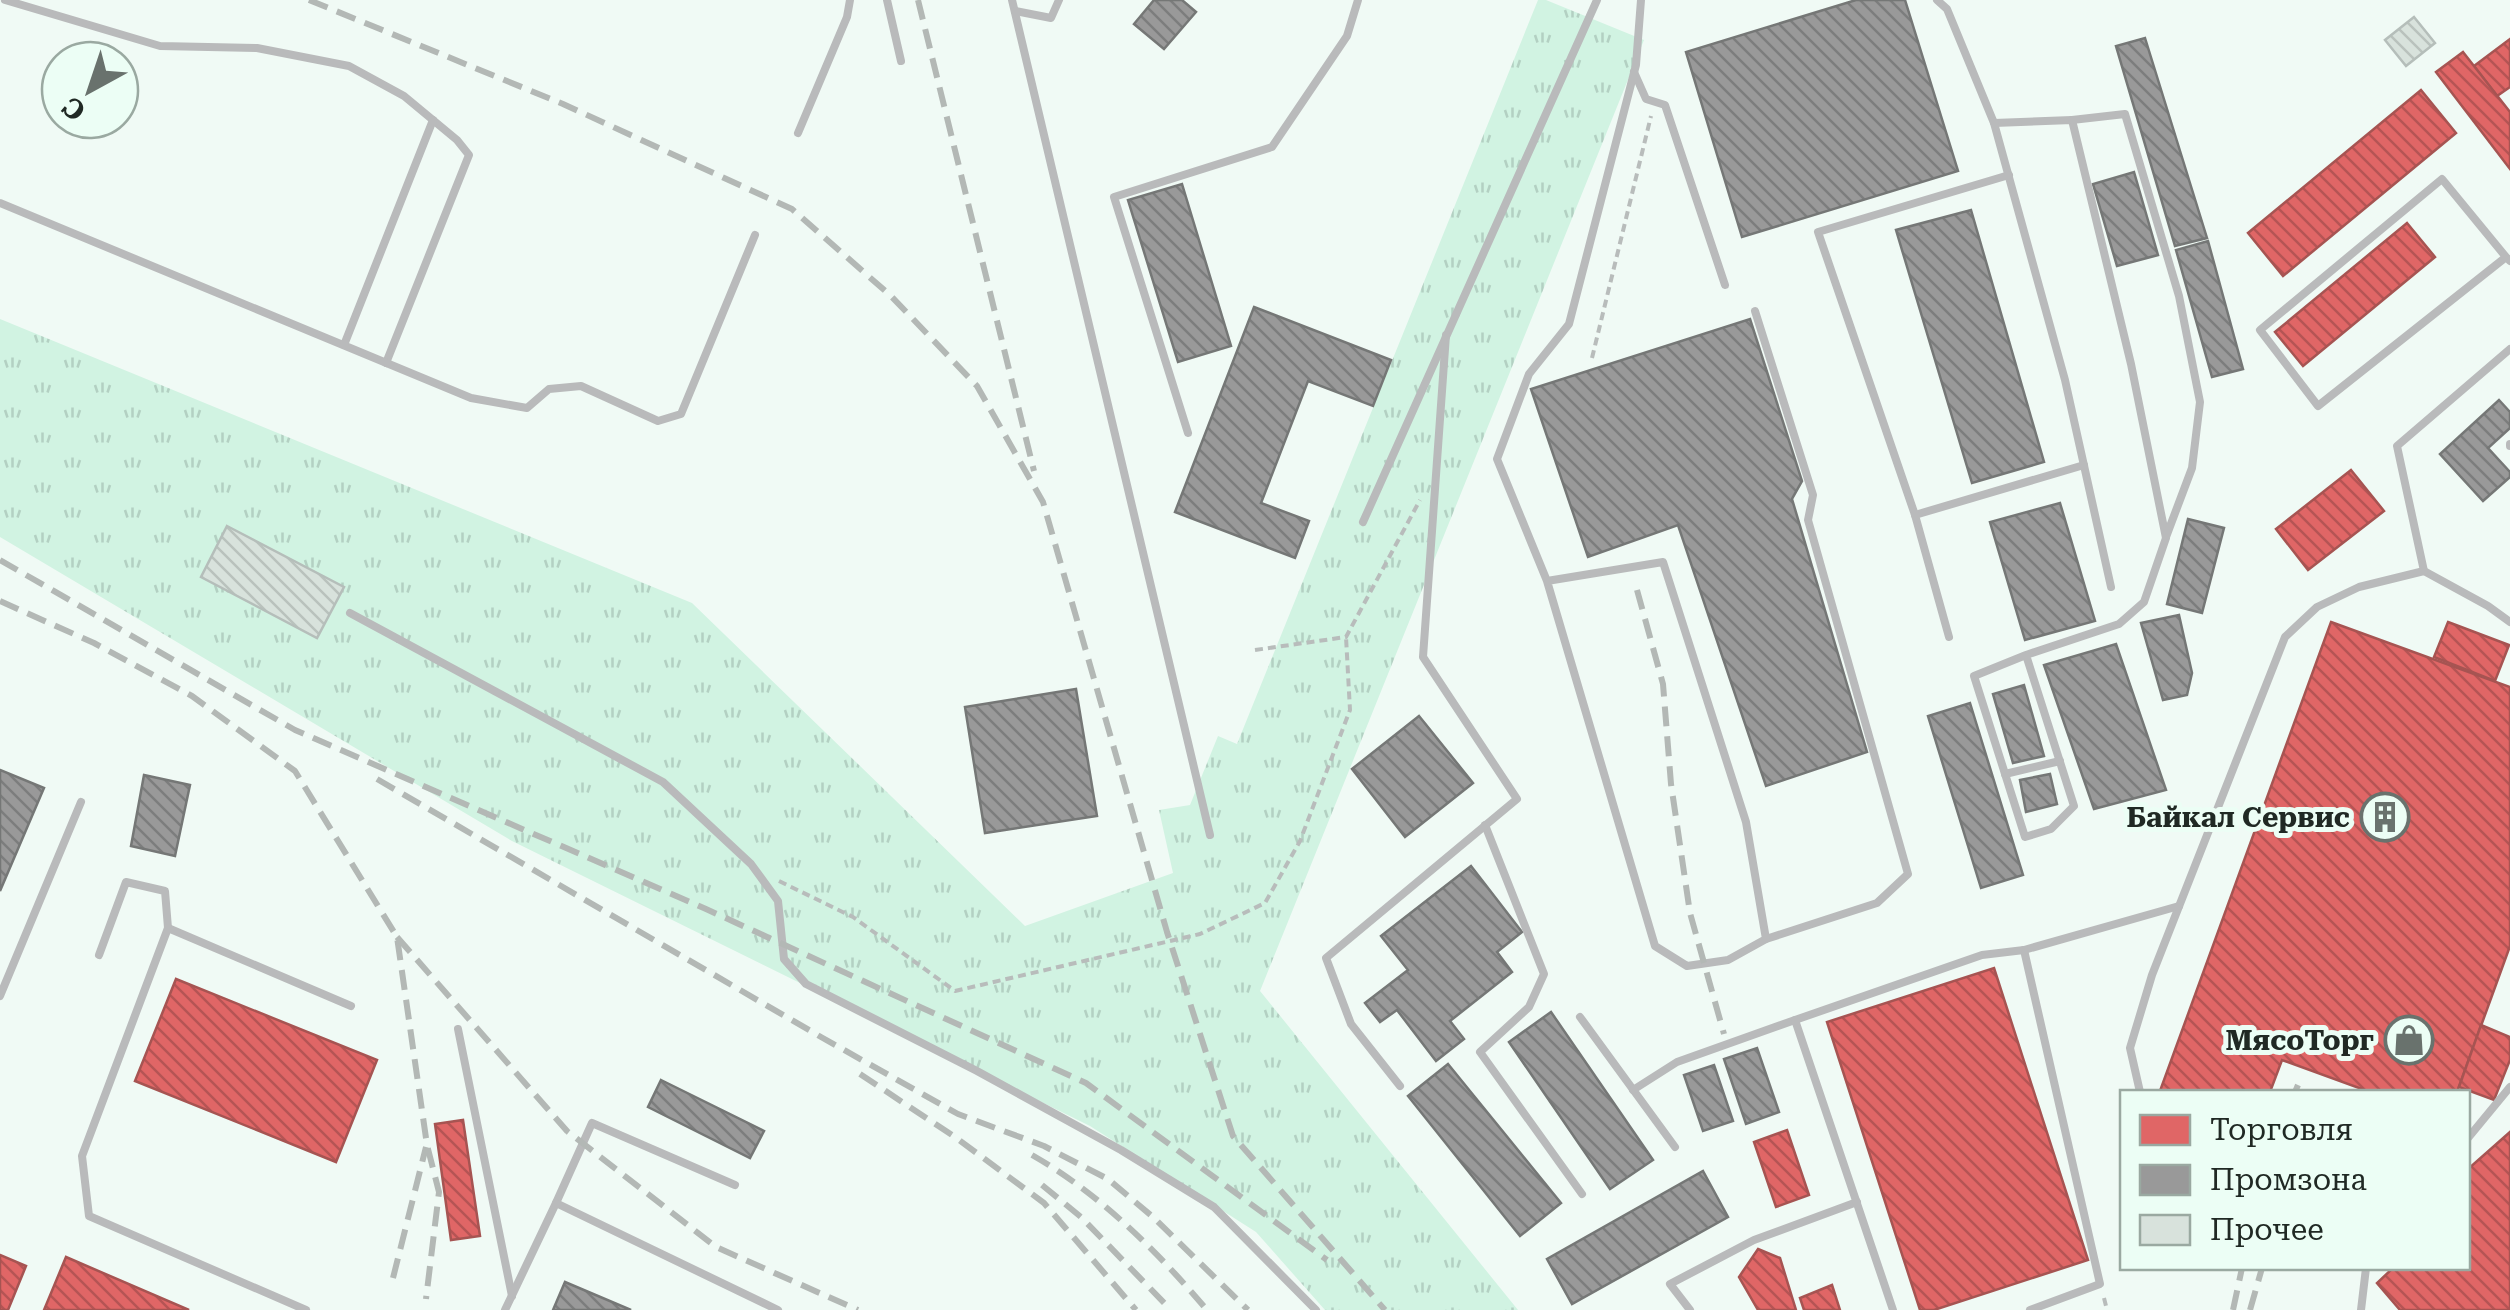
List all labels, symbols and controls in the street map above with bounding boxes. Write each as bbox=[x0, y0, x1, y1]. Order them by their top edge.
north arrow bbox=[40, 40, 140, 140]
text: С bbox=[56, 90, 92, 128]
building icon: Байкал Сервис bbox=[2359, 791, 2411, 843]
place label: Байкал Сервис bbox=[2127, 801, 2350, 834]
shop icon: МясоТорг bbox=[2383, 1014, 2435, 1066]
place label: МясоТорг bbox=[2226, 1024, 2374, 1057]
legend bbox=[2120, 1090, 2470, 1270]
text: Торговля bbox=[2210, 1112, 2353, 1147]
text: Промзона bbox=[2210, 1162, 2367, 1197]
text: Прочее bbox=[2210, 1212, 2324, 1247]

